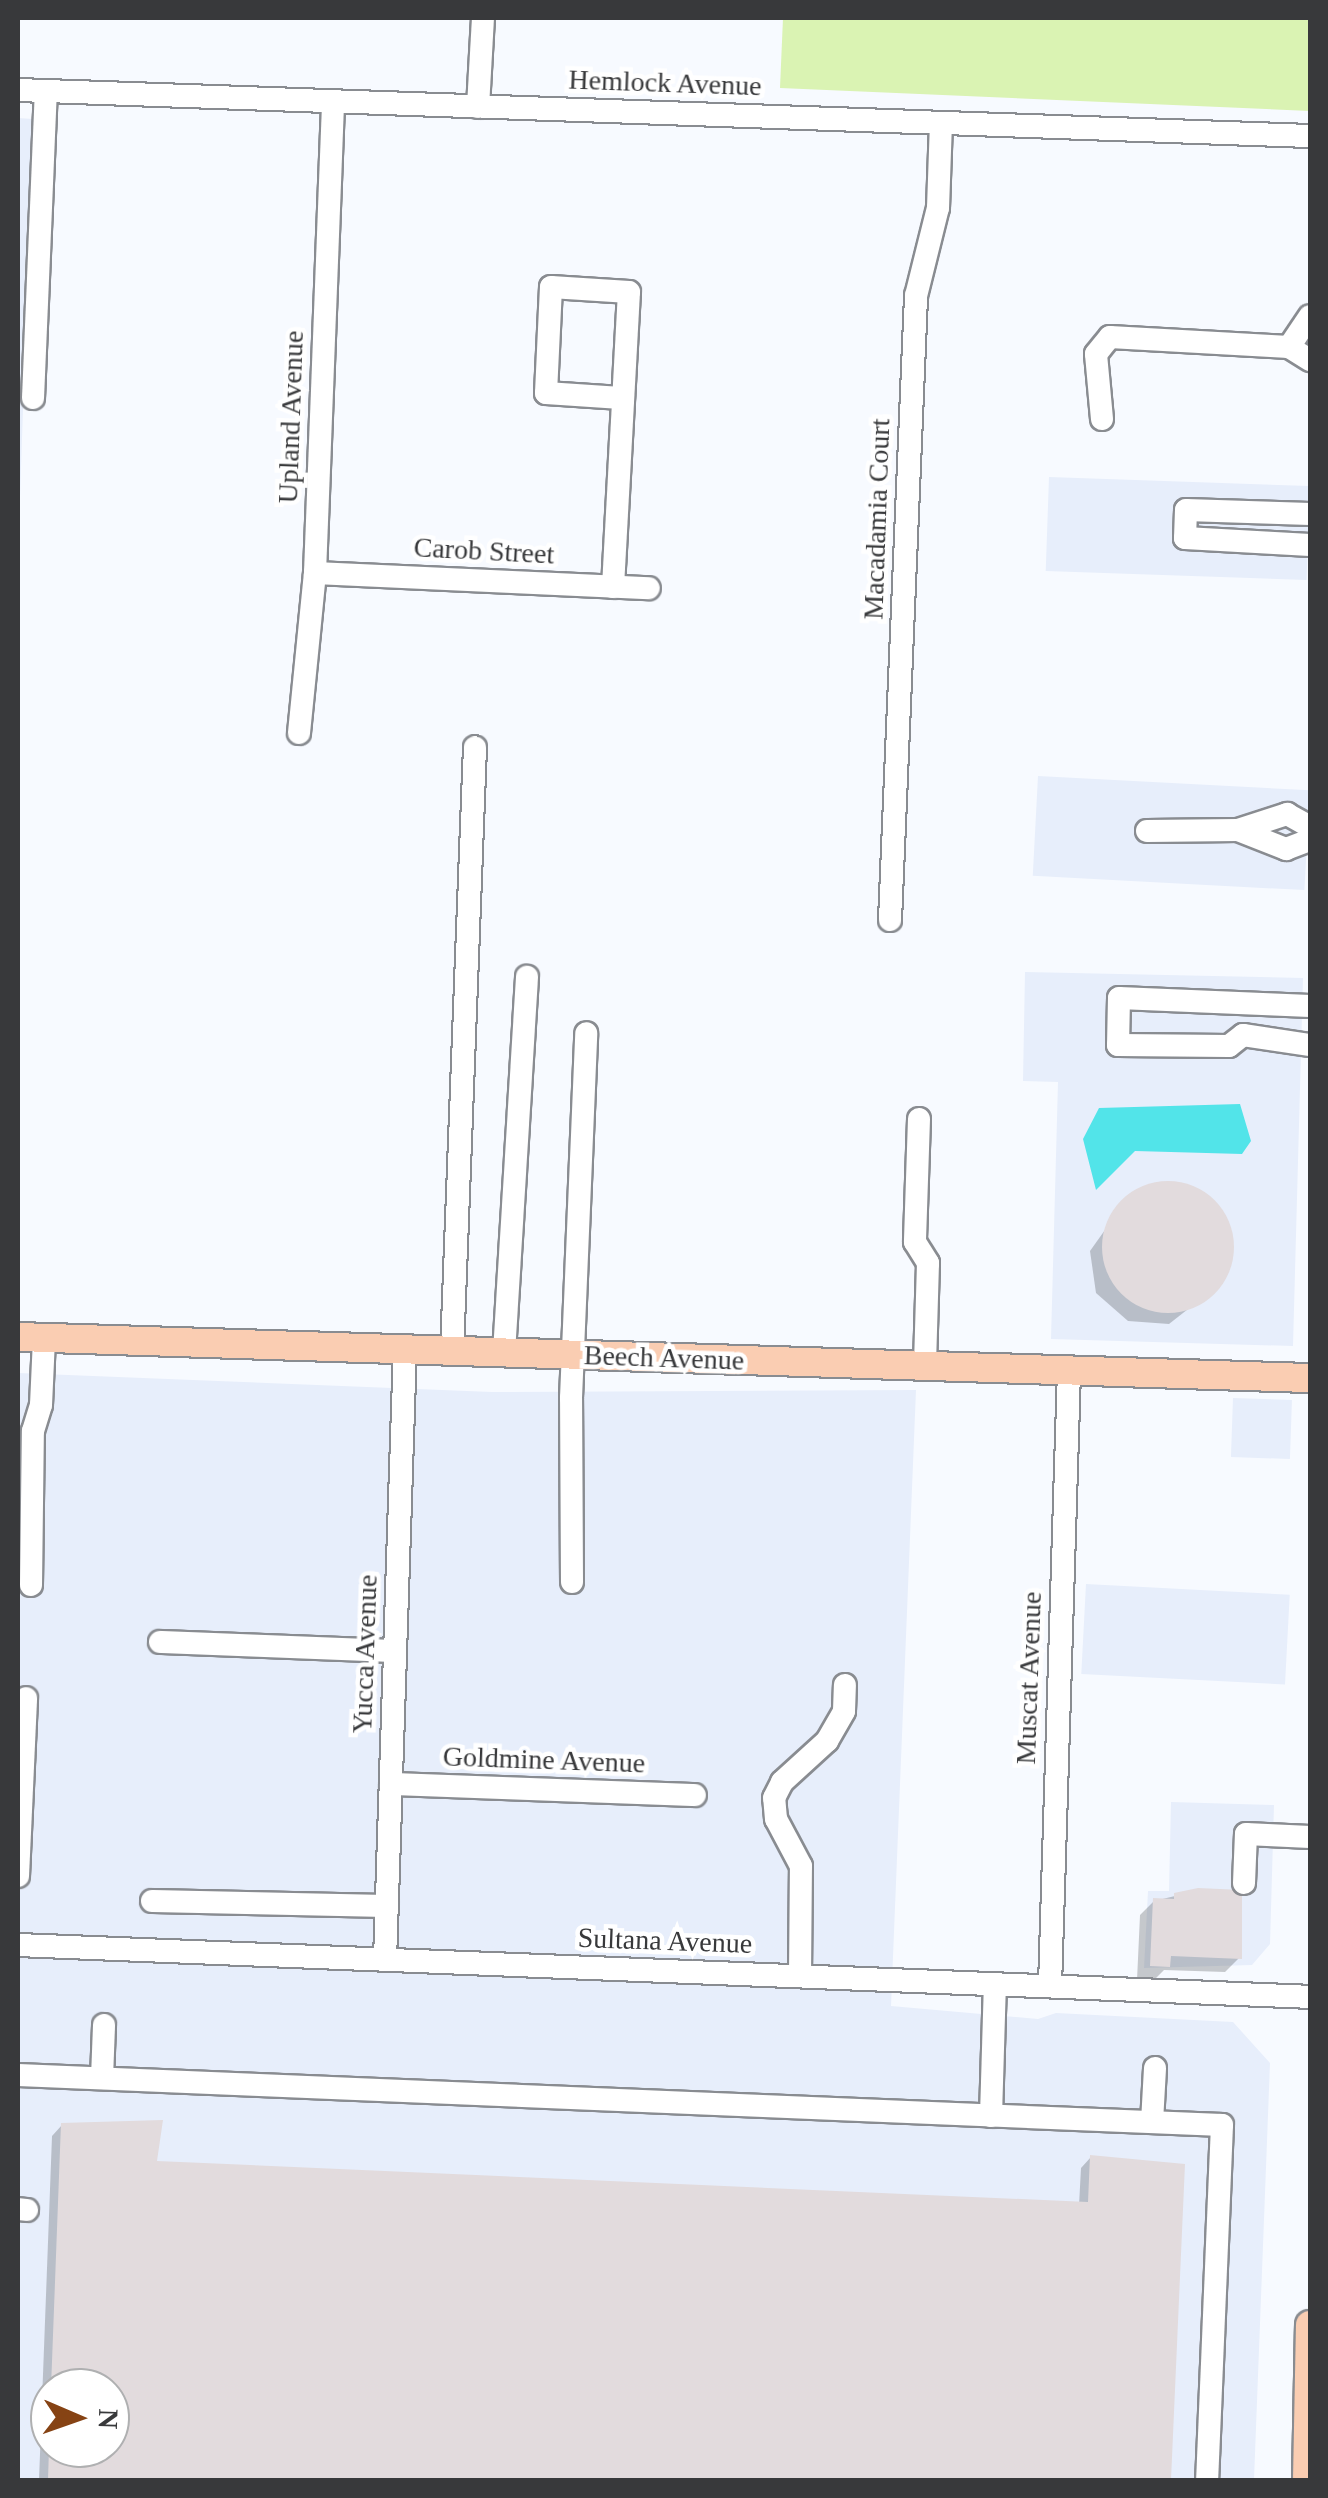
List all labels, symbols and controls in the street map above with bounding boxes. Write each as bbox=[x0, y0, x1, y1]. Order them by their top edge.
street label: Hemlock Avenue bbox=[567, 63, 763, 103]
street label: Upland Avenue bbox=[271, 329, 311, 505]
street label: Macadamia Court bbox=[857, 418, 897, 620]
street label: Carob Street bbox=[413, 531, 555, 571]
street label: Beech Avenue bbox=[582, 1338, 746, 1378]
street label: Yucca Avenue bbox=[345, 1573, 385, 1735]
street label: Muscat Avenue bbox=[1009, 1590, 1049, 1766]
street label: Goldmine Avenue bbox=[441, 1740, 647, 1780]
street label: Sultana Avenue bbox=[576, 1921, 754, 1961]
north arrow bbox=[30, 2368, 130, 2468]
text: N bbox=[93, 2408, 124, 2430]

